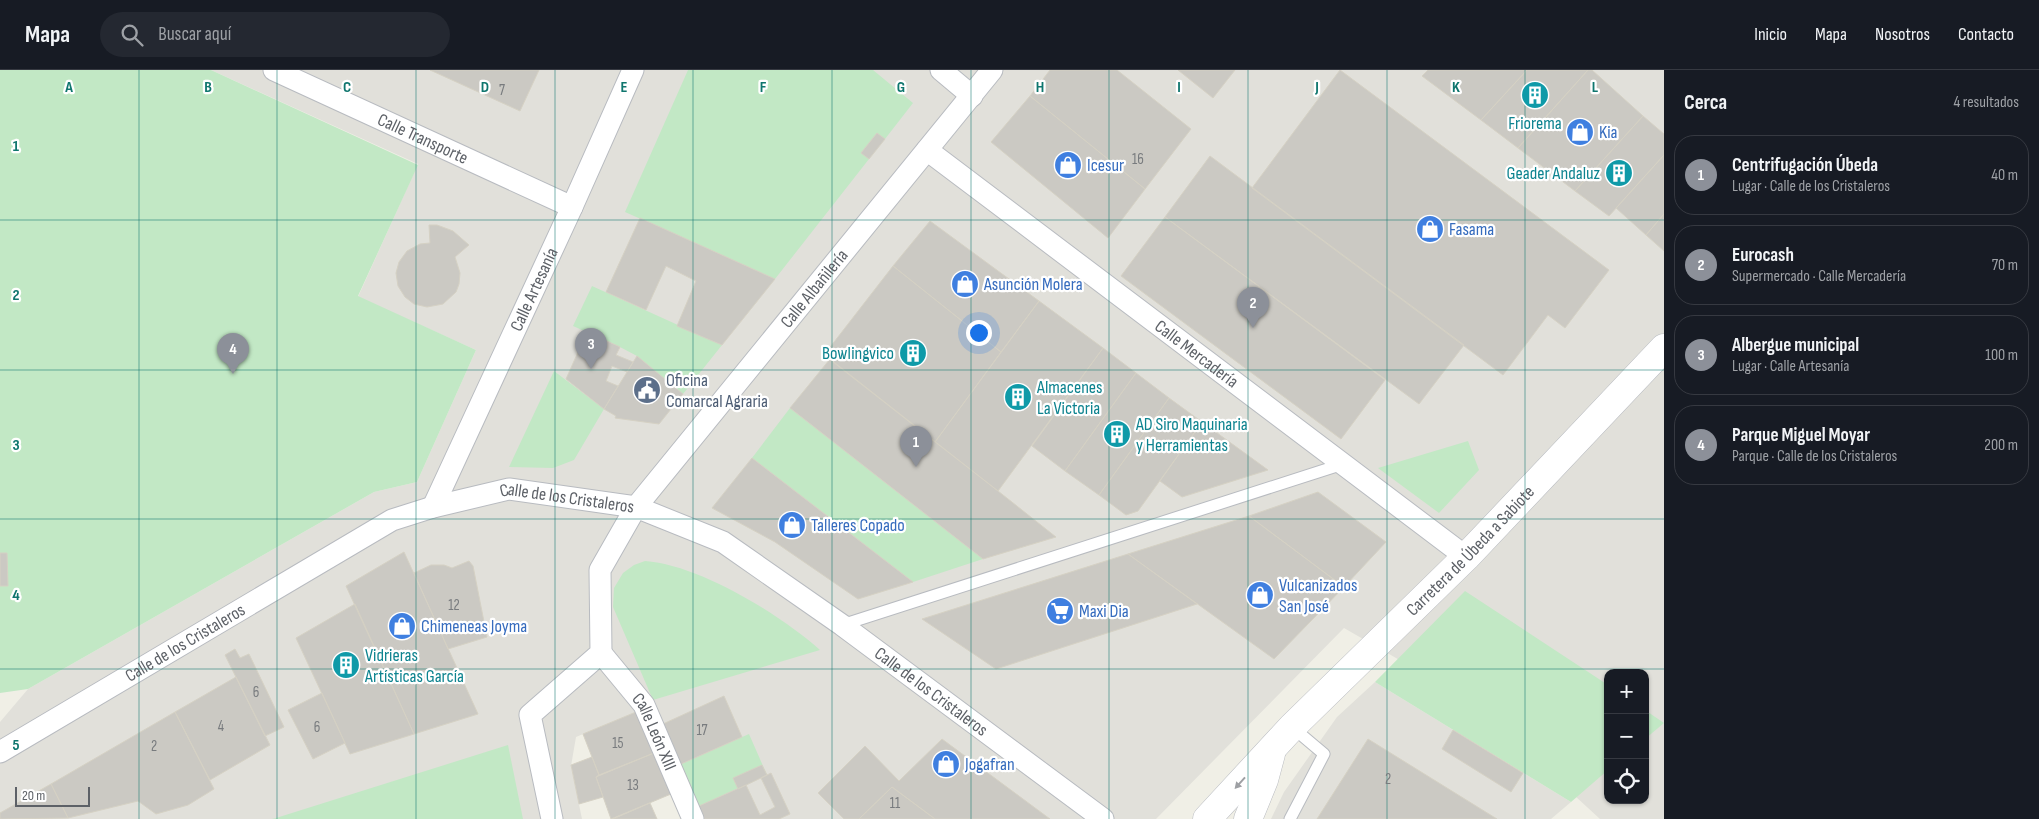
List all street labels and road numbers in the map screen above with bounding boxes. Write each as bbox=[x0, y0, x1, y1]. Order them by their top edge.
street label: Calle Transporte bbox=[374, 109, 472, 168]
street label: Calle Artesanía bbox=[506, 244, 562, 334]
street label: Calle Albañilería bbox=[776, 245, 852, 332]
street label: Calle Mercadería bbox=[1151, 315, 1243, 392]
street label: Calle de los Cristaleros bbox=[497, 478, 635, 517]
street label: Carretera de Úbeda a Sabiote bbox=[1402, 481, 1539, 620]
street label: Calle de los Cristaleros bbox=[121, 599, 249, 686]
street label: Calle de los Cristaleros bbox=[871, 643, 992, 740]
street label: Calle León XIII bbox=[628, 688, 681, 773]

